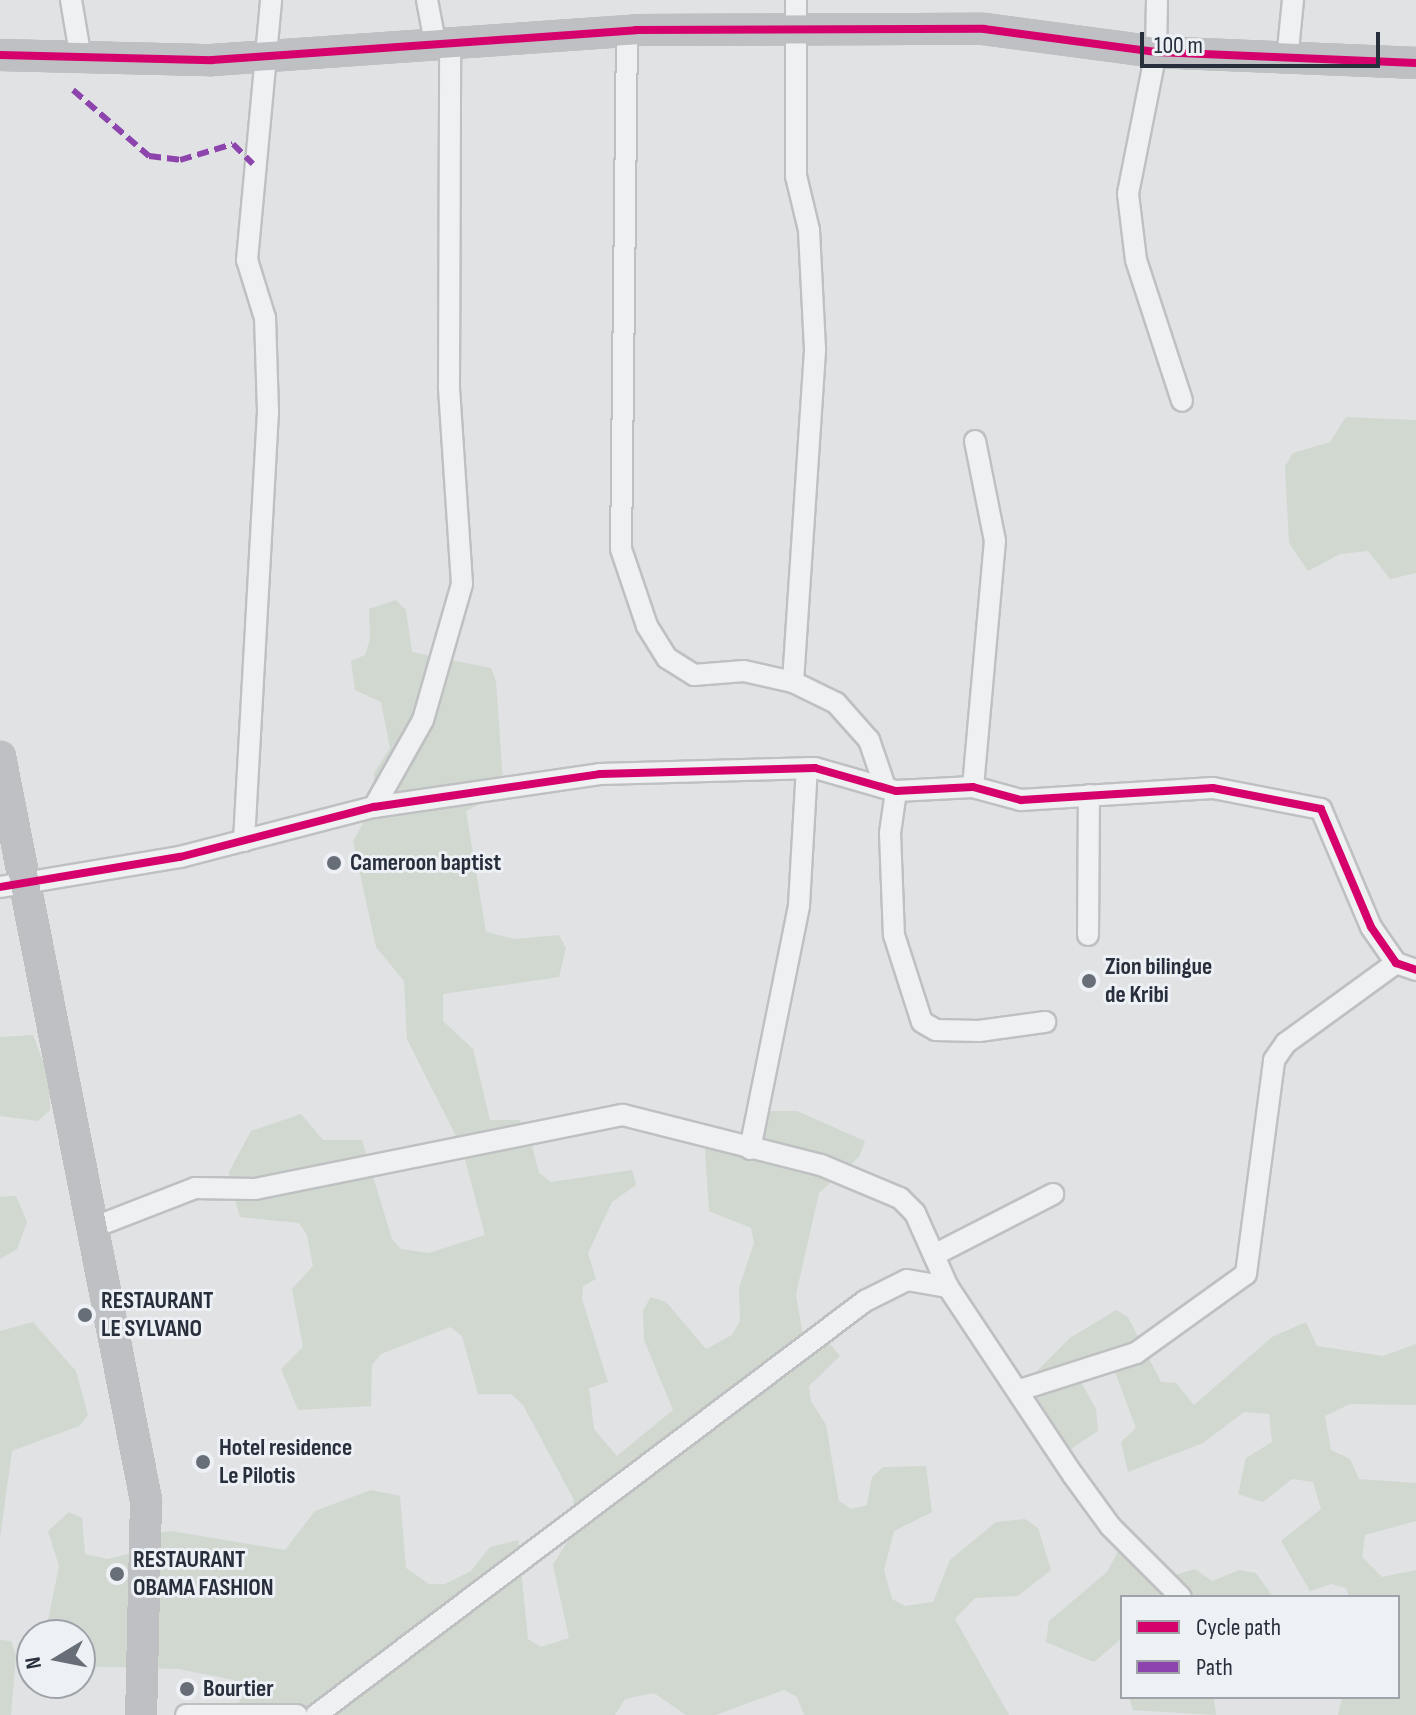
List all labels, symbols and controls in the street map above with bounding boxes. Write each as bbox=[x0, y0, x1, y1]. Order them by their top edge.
scale bar bbox=[1144, 16, 1384, 66]
text: 100 m bbox=[1154, 31, 1203, 60]
place label: Cameroon baptist bbox=[350, 849, 501, 877]
marker: Cameroon baptist bbox=[325, 854, 343, 872]
place label: Zion bilingue de Kribi bbox=[1105, 953, 1212, 1009]
marker: Zion bilingue de Kribi bbox=[1080, 972, 1098, 990]
place label: RESTAURANT LE SYLVANO bbox=[101, 1287, 214, 1343]
marker: RESTAURANT LE SYLVANO bbox=[76, 1306, 94, 1324]
place label: Hotel residence Le Pilotis bbox=[219, 1434, 352, 1490]
marker: Hotel residence Le Pilotis bbox=[194, 1453, 212, 1471]
place label: RESTAURANT OBAMA FASHION bbox=[133, 1546, 274, 1602]
marker: RESTAURANT OBAMA FASHION bbox=[108, 1565, 126, 1583]
legend bbox=[1120, 1595, 1400, 1699]
text: Cycle path bbox=[1196, 1613, 1281, 1642]
north arrow bbox=[16, 1619, 96, 1699]
text: Path bbox=[1196, 1653, 1233, 1682]
text: N bbox=[20, 1655, 48, 1671]
place label: Bourtier bbox=[203, 1675, 274, 1703]
marker: Bourtier bbox=[178, 1680, 196, 1698]

